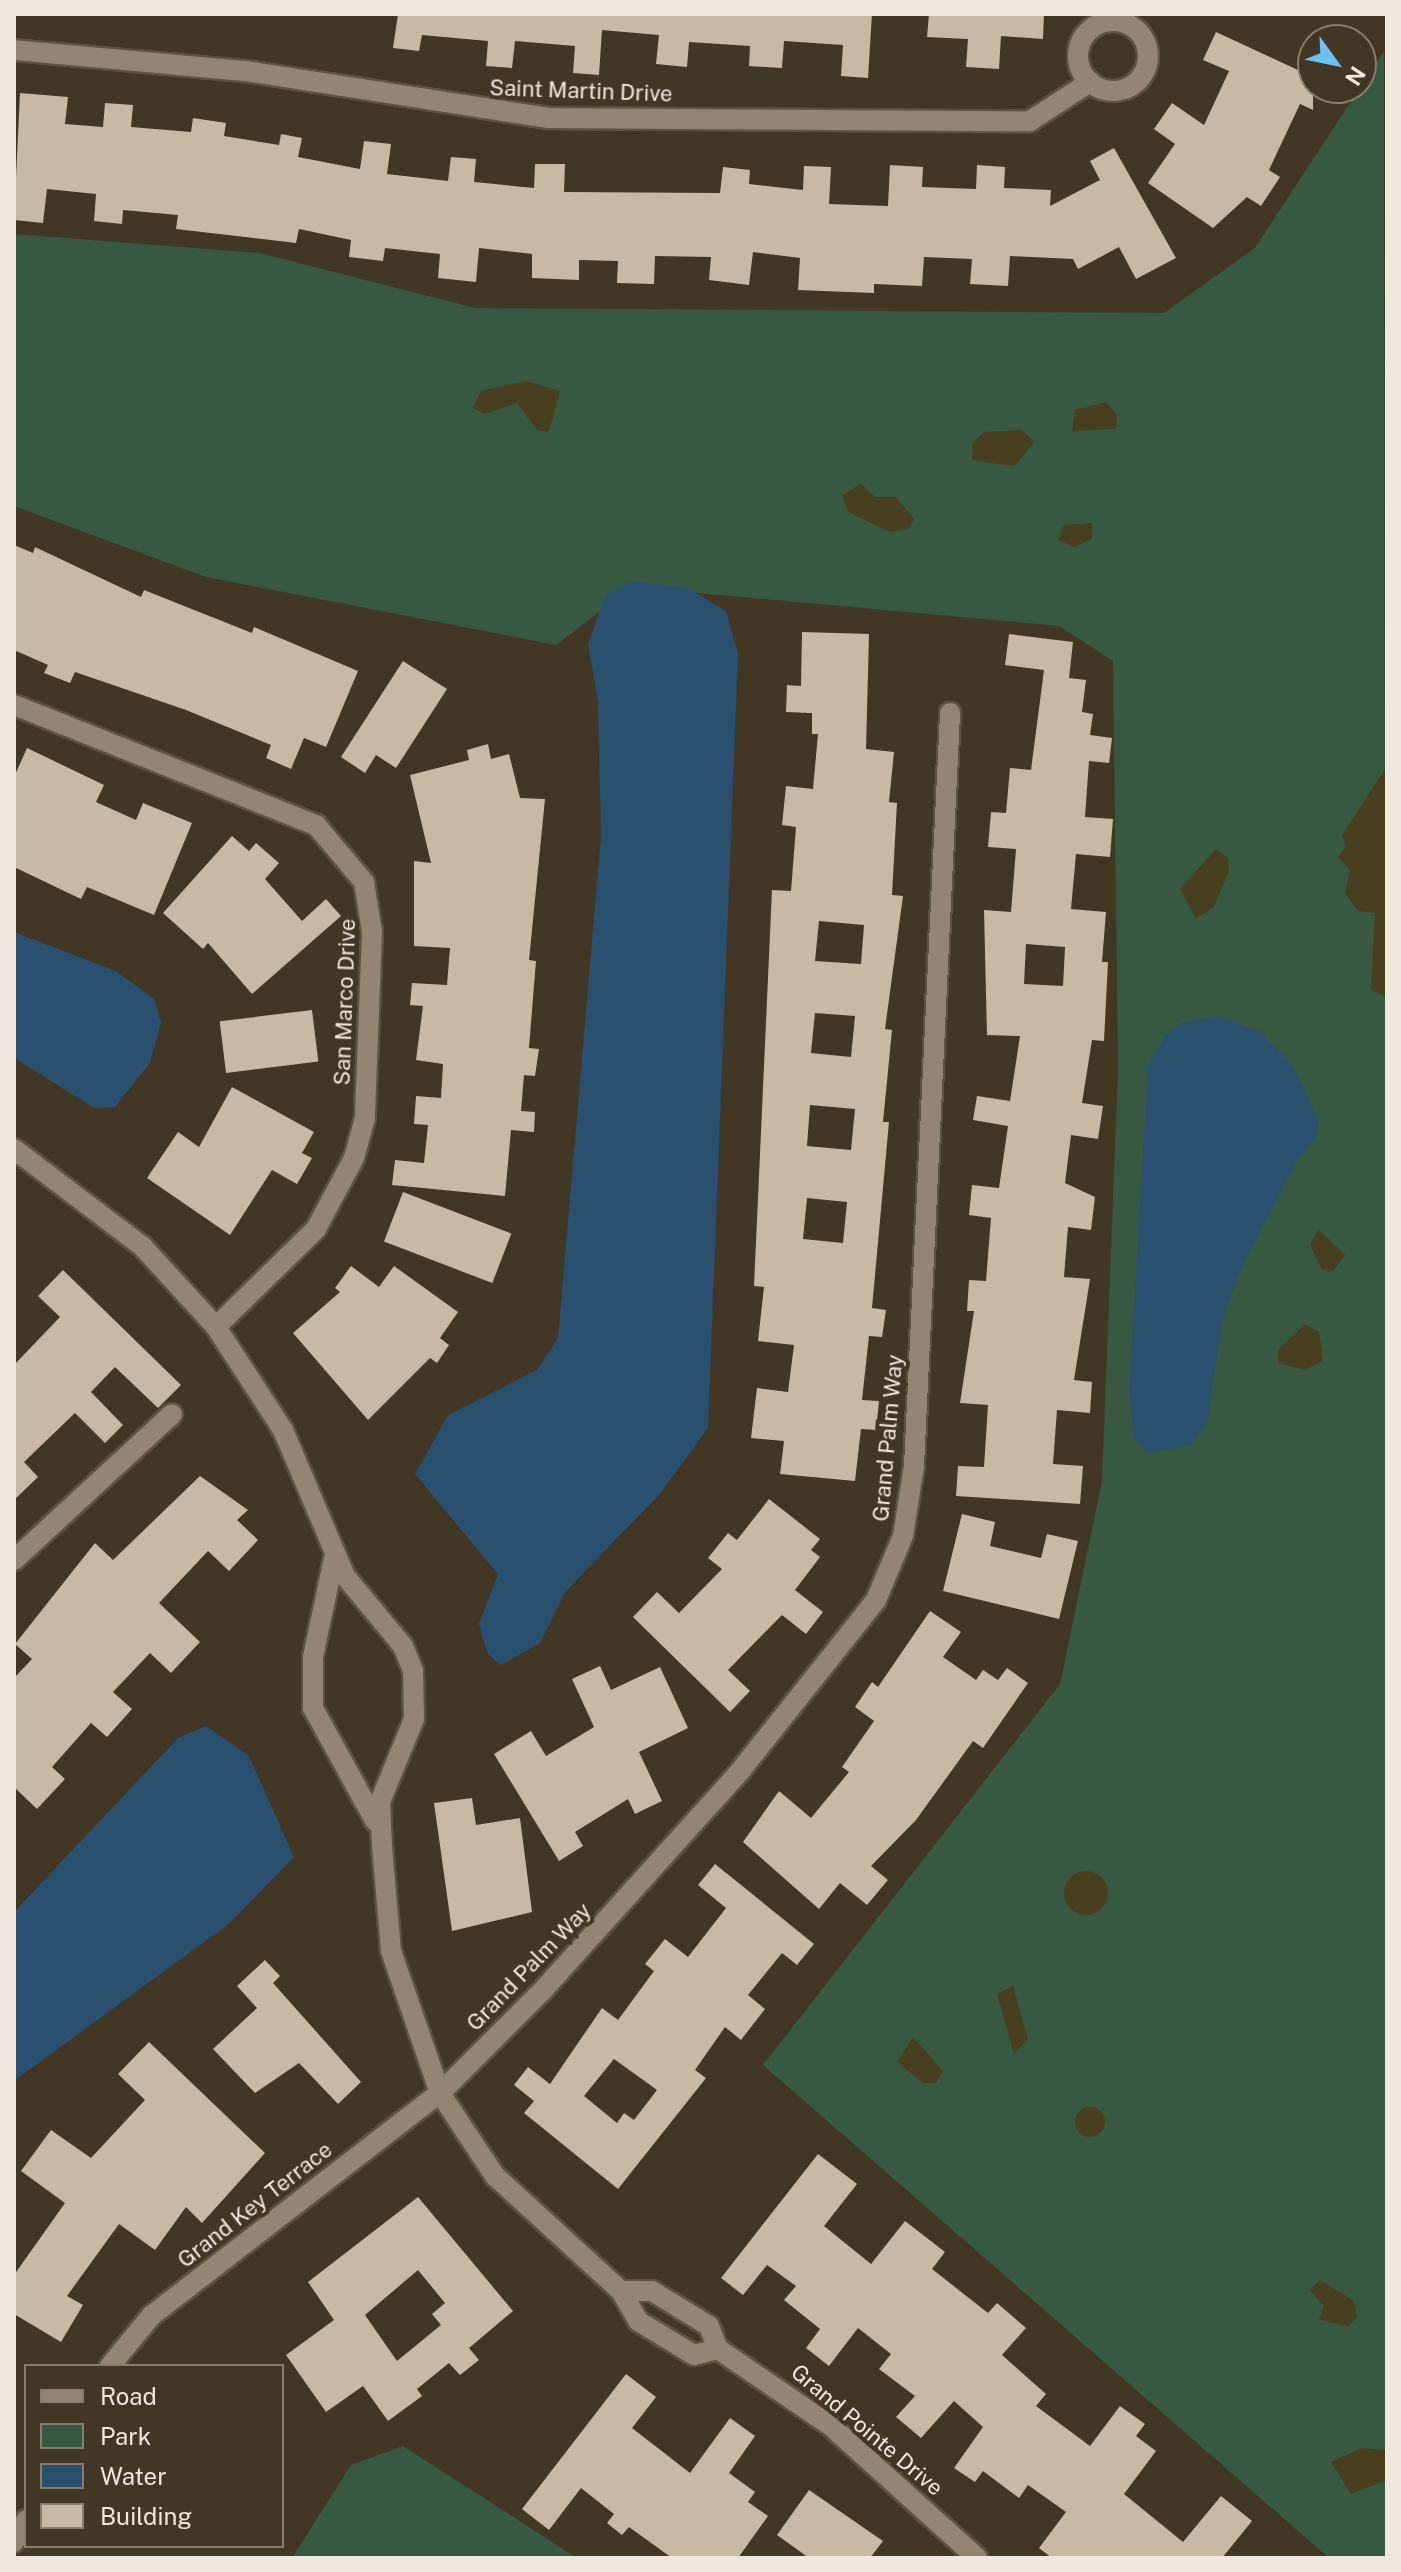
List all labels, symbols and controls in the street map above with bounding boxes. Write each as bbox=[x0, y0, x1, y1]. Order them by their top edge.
north arrow bbox=[1297, 24, 1377, 104]
text: N bbox=[1340, 62, 1371, 90]
street label: Saint Martin Drive bbox=[489, 75, 673, 107]
street label: San Marco Drive bbox=[329, 918, 361, 1086]
street label: Grand Palm Way bbox=[868, 1353, 908, 1523]
street label: Grand Palm Way bbox=[461, 1897, 597, 2037]
street label: Grand Key Terrace bbox=[172, 2136, 338, 2274]
street label: Grand Pointe Drive bbox=[786, 2359, 948, 2501]
legend bbox=[24, 2364, 284, 2548]
text: Road bbox=[100, 2382, 157, 2410]
text: Park bbox=[100, 2422, 151, 2450]
text: Water bbox=[100, 2462, 167, 2490]
text: Building bbox=[100, 2502, 192, 2530]

